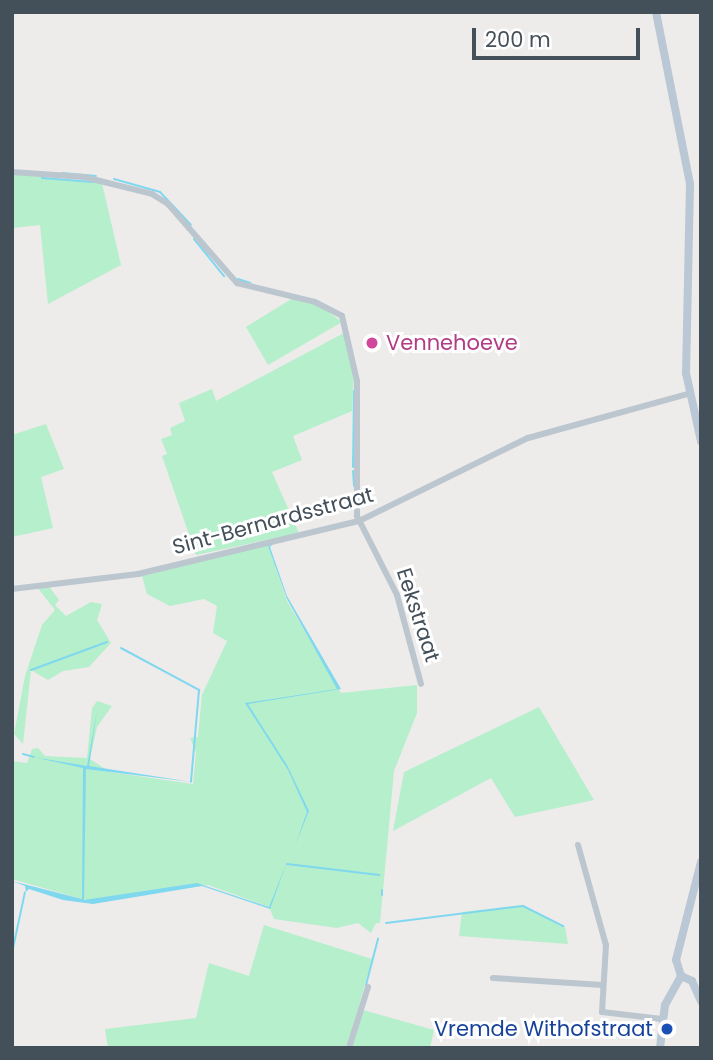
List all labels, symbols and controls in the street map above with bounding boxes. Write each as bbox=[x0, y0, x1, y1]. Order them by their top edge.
scale bar bbox=[475, 14, 643, 58]
text: 200 m bbox=[485, 25, 551, 54]
place label: Vennehoeve bbox=[386, 330, 518, 356]
marker: Vennehoeve bbox=[364, 335, 380, 351]
street label: Sint-Bernardsstraat bbox=[170, 482, 376, 560]
street label: Eekstraat bbox=[391, 565, 445, 665]
place label: Vremde Withofstraat bbox=[434, 1016, 653, 1042]
marker: Vremde Withofstraat bbox=[659, 1021, 675, 1037]

